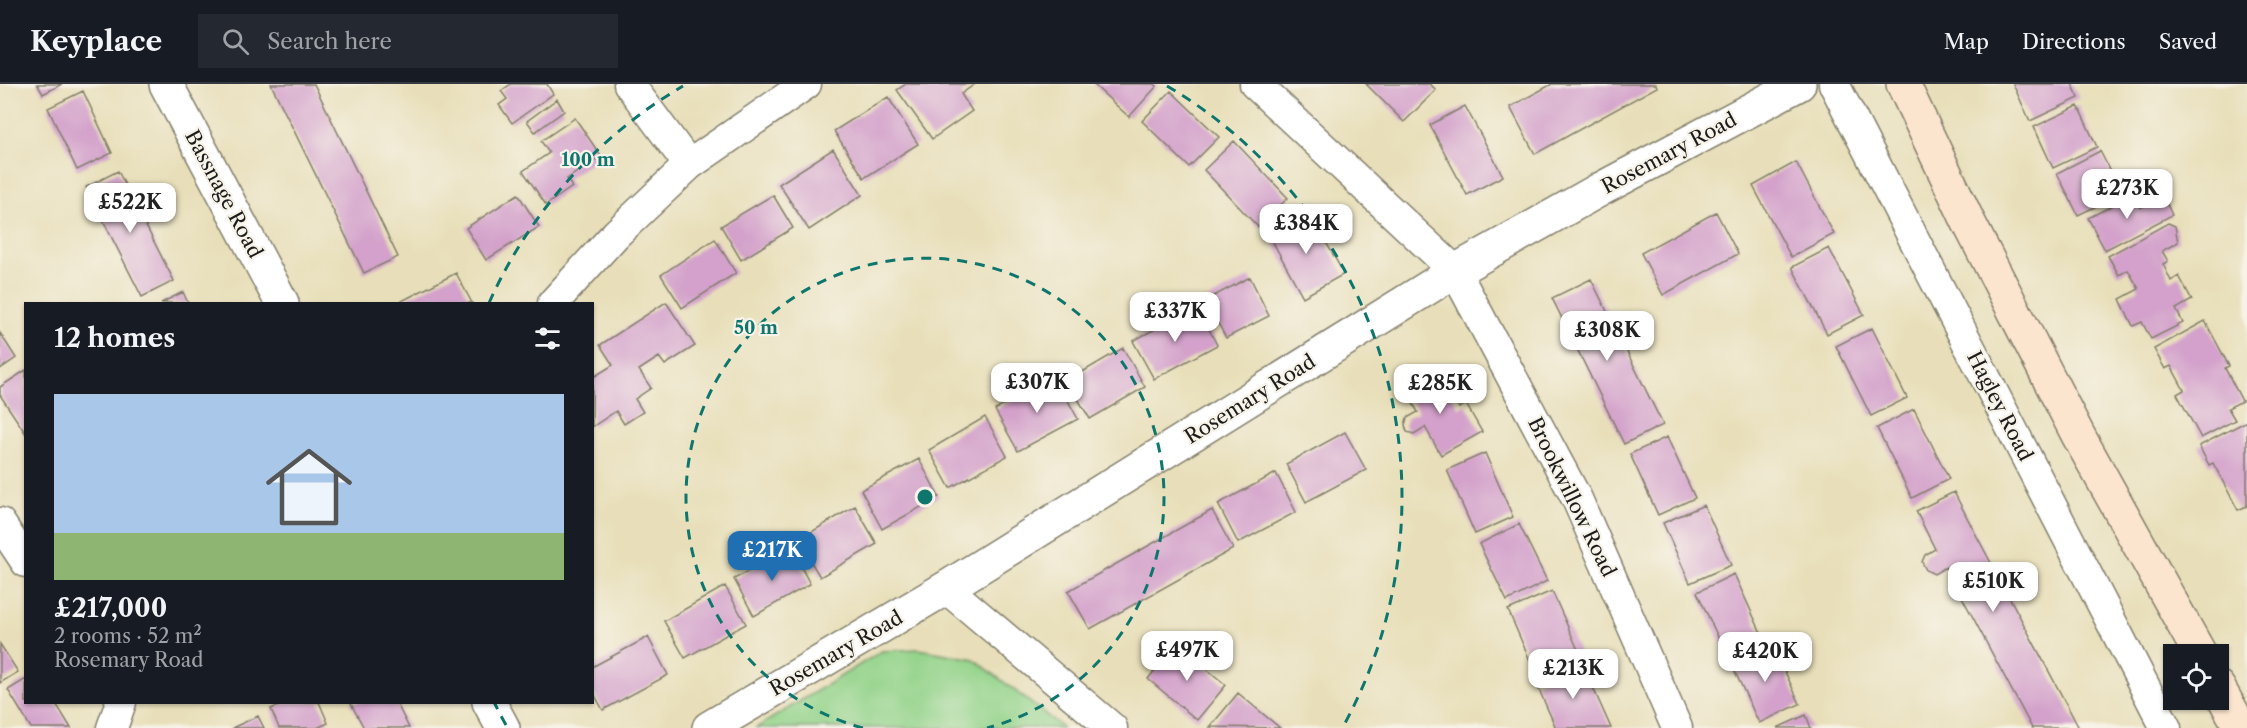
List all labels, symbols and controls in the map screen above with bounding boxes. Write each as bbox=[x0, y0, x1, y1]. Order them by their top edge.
search box bbox=[198, 14, 618, 68]
text: Keyplace bbox=[30, 24, 162, 58]
icon: search bbox=[219, 25, 252, 58]
text: Search here bbox=[267, 28, 392, 55]
text: Map bbox=[1944, 29, 1989, 54]
text: Directions bbox=[2022, 29, 2126, 54]
text: Saved bbox=[2159, 29, 2217, 54]
street label: Rosemary Road bbox=[1597, 107, 1741, 199]
street label: Bassnage Road bbox=[180, 126, 268, 262]
text: 100 m bbox=[561, 149, 615, 171]
pin: £273K bbox=[2085, 169, 2169, 220]
text: £273K bbox=[2096, 176, 2158, 200]
pin: £522K bbox=[88, 183, 172, 234]
text: £522K bbox=[98, 190, 162, 214]
pin: £384K bbox=[1264, 204, 1348, 255]
text: £384K bbox=[1274, 211, 1338, 235]
pin: £337K bbox=[1133, 292, 1217, 343]
text: £337K bbox=[1144, 299, 1206, 323]
pin: £308K bbox=[1565, 311, 1649, 362]
text: 50 m bbox=[734, 317, 778, 339]
text: £308K bbox=[1574, 318, 1640, 342]
text: 12 homes bbox=[54, 322, 175, 354]
icon: filters bbox=[531, 322, 564, 355]
street label: Hagley Road bbox=[1962, 347, 2038, 465]
street label: Rosemary Road bbox=[1180, 349, 1320, 449]
pin: £307K bbox=[995, 363, 1079, 414]
pin: £285K bbox=[1398, 364, 1482, 415]
text: £307K bbox=[1005, 370, 1069, 394]
text: £285K bbox=[1408, 371, 1472, 395]
street label: Brookwillow Road bbox=[1523, 413, 1621, 581]
icon: home bbox=[255, 433, 363, 541]
centre of rings bbox=[915, 487, 935, 507]
pin: £217K bbox=[730, 531, 814, 582]
text: £217K bbox=[742, 538, 802, 562]
pin: £510K bbox=[1951, 562, 2035, 613]
text: £510K bbox=[1962, 569, 2024, 593]
text: £217,000 bbox=[54, 592, 167, 624]
street label: Rosemary Road bbox=[765, 605, 907, 701]
text: 2 rooms · 52 m² bbox=[54, 624, 202, 648]
pin: £497K bbox=[1145, 631, 1229, 682]
pin: £420K bbox=[1723, 632, 1807, 683]
text: £497K bbox=[1155, 638, 1219, 662]
text: £420K bbox=[1732, 639, 1798, 663]
map controls bbox=[2163, 644, 2229, 710]
button: locate bbox=[2163, 644, 2229, 710]
text: Rosemary Road bbox=[54, 648, 204, 672]
pin: £213K bbox=[1531, 649, 1615, 700]
text: £213K bbox=[1542, 656, 1604, 680]

